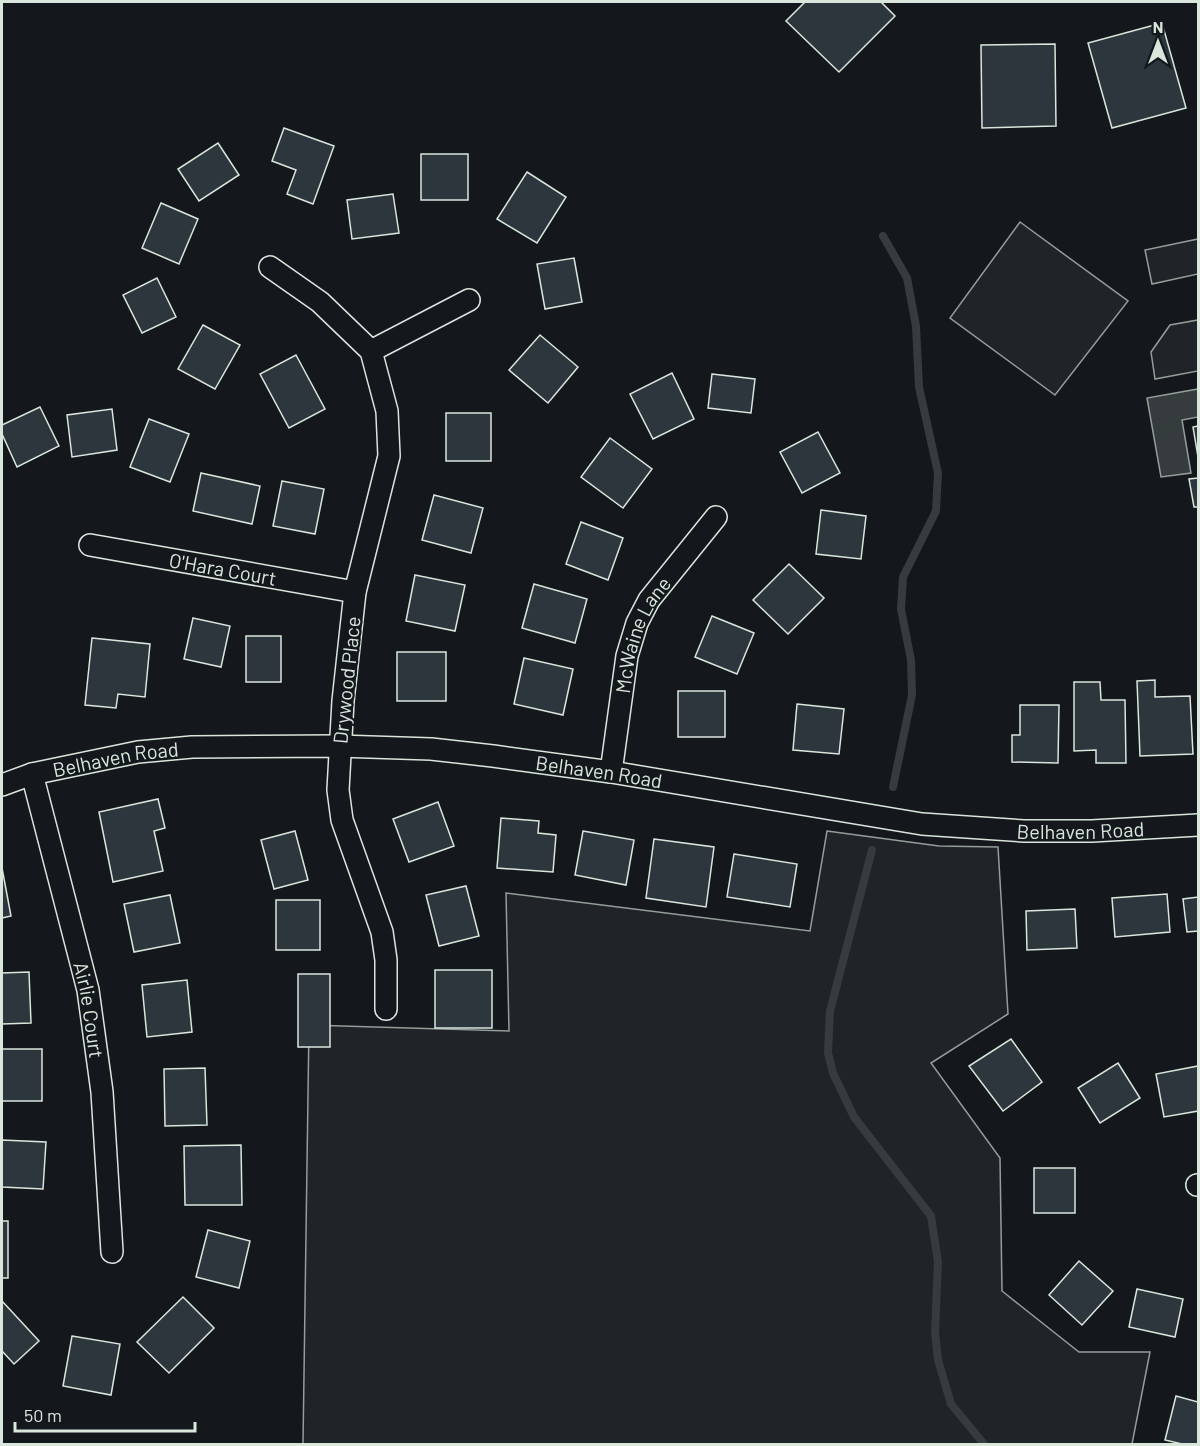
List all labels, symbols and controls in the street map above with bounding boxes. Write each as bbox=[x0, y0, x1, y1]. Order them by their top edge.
north arrow bbox=[1128, 12, 1188, 72]
text: N bbox=[1153, 17, 1163, 36]
street label: O'Hara Court bbox=[167, 547, 278, 590]
street label: McWaine Lane bbox=[610, 572, 675, 695]
street label: Drywood Place bbox=[327, 615, 365, 745]
street label: Belhaven Road bbox=[50, 736, 180, 781]
street label: Belhaven Road bbox=[534, 750, 664, 792]
street label: Belhaven Road bbox=[1016, 816, 1145, 843]
street label: Airlie Court bbox=[69, 959, 109, 1060]
scale bar bbox=[15, 1395, 195, 1433]
text: 50 m bbox=[24, 1404, 62, 1426]

